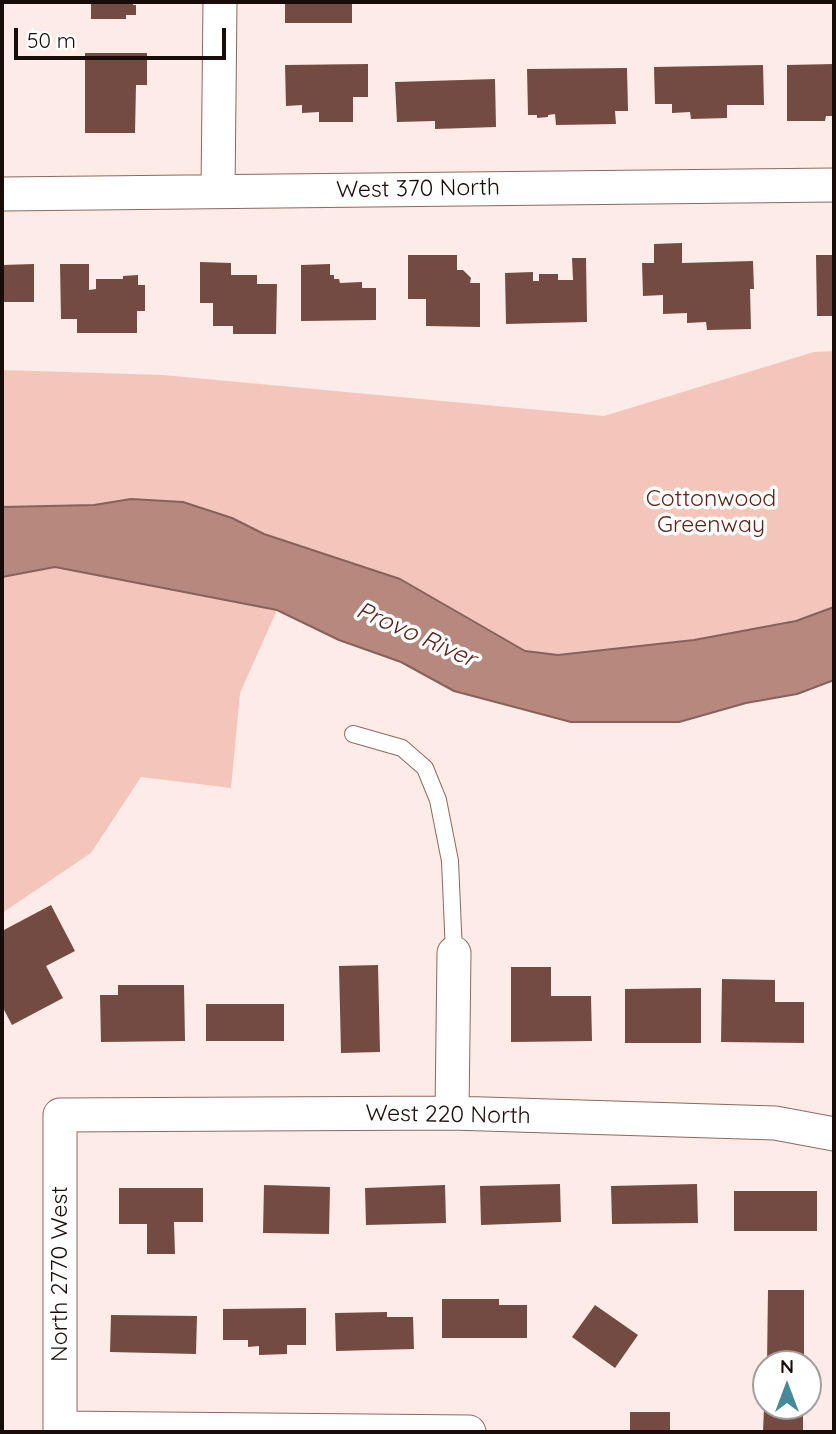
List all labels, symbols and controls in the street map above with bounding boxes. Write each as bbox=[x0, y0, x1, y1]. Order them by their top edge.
scale bar bbox=[18, 14, 229, 58]
text: 50 m bbox=[27, 27, 76, 53]
street label: West 370 North bbox=[336, 174, 500, 204]
park label: Cottonwood Greenway bbox=[646, 485, 776, 539]
water label: Provo River bbox=[352, 596, 480, 674]
street label: West 220 North bbox=[365, 1100, 531, 1130]
street label: North 2770 West bbox=[46, 1186, 74, 1362]
north arrow bbox=[752, 1350, 822, 1420]
text: N bbox=[780, 1354, 794, 1378]

